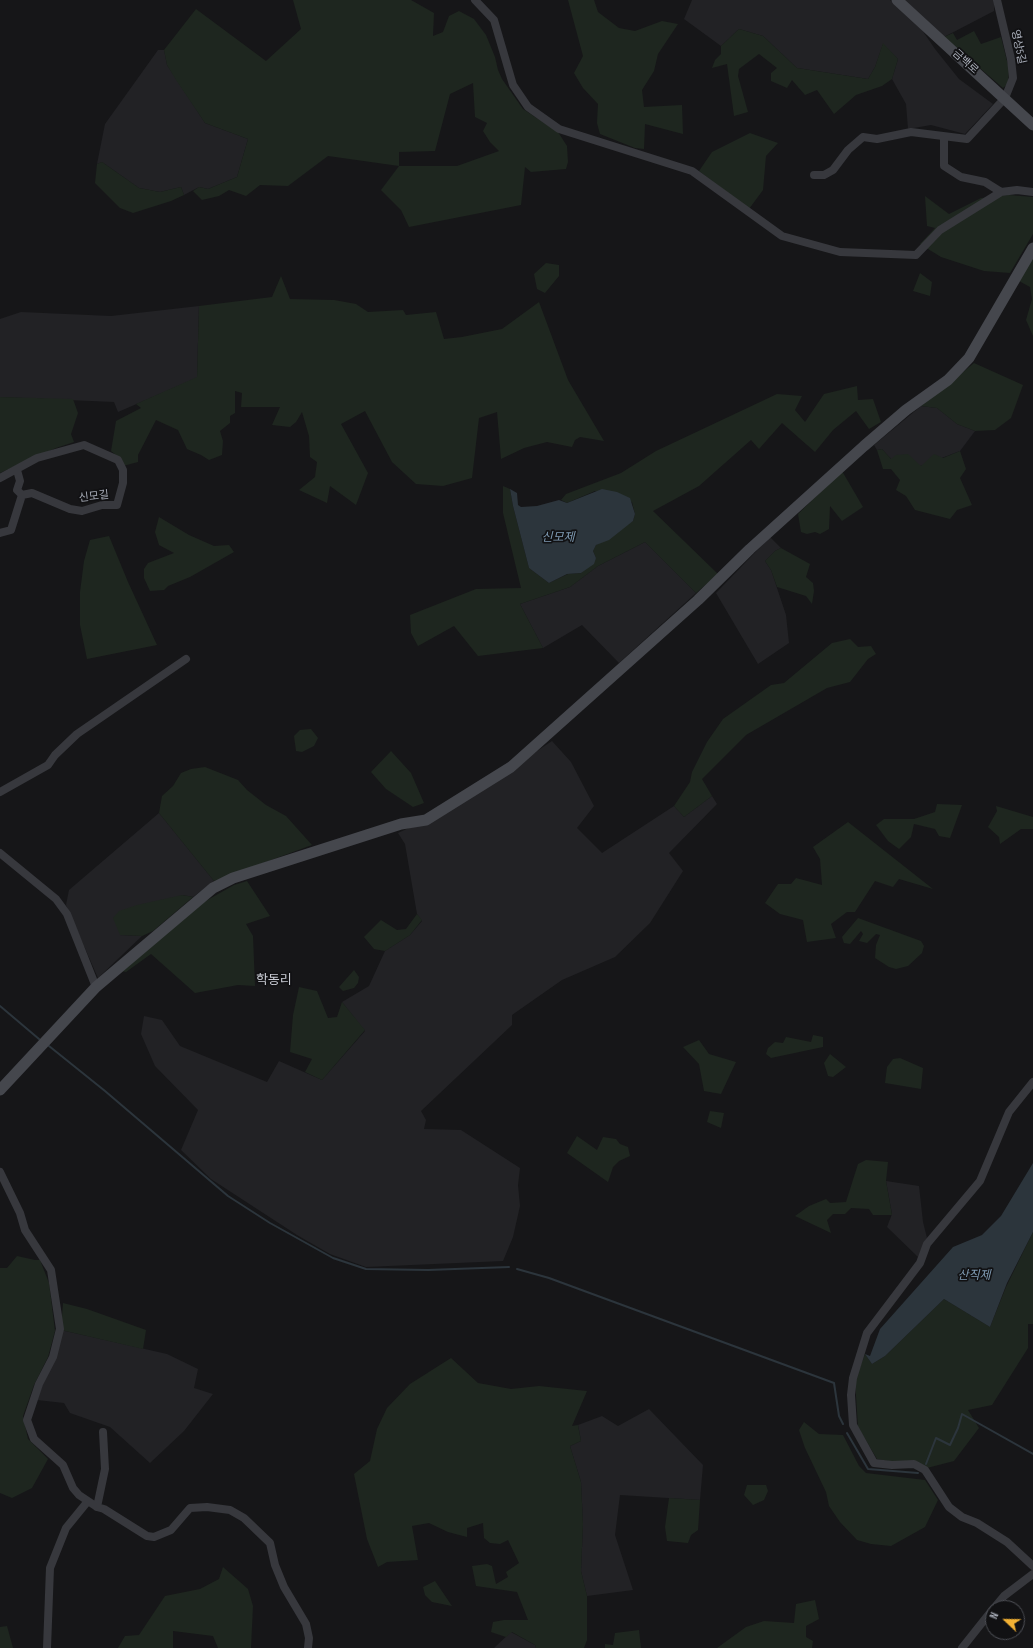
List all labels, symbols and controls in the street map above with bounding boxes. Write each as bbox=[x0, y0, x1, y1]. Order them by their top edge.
street label: 영상5길 bbox=[1008, 29, 1028, 65]
street label: 금백로 bbox=[949, 47, 981, 77]
street label: 신모길 bbox=[78, 489, 110, 505]
water label: 신모제 bbox=[541, 531, 575, 545]
district label: 학동리 bbox=[256, 973, 292, 989]
water label: 산직제 bbox=[957, 1269, 991, 1283]
north arrow bbox=[985, 1600, 1025, 1640]
text: N bbox=[987, 1611, 1001, 1621]

